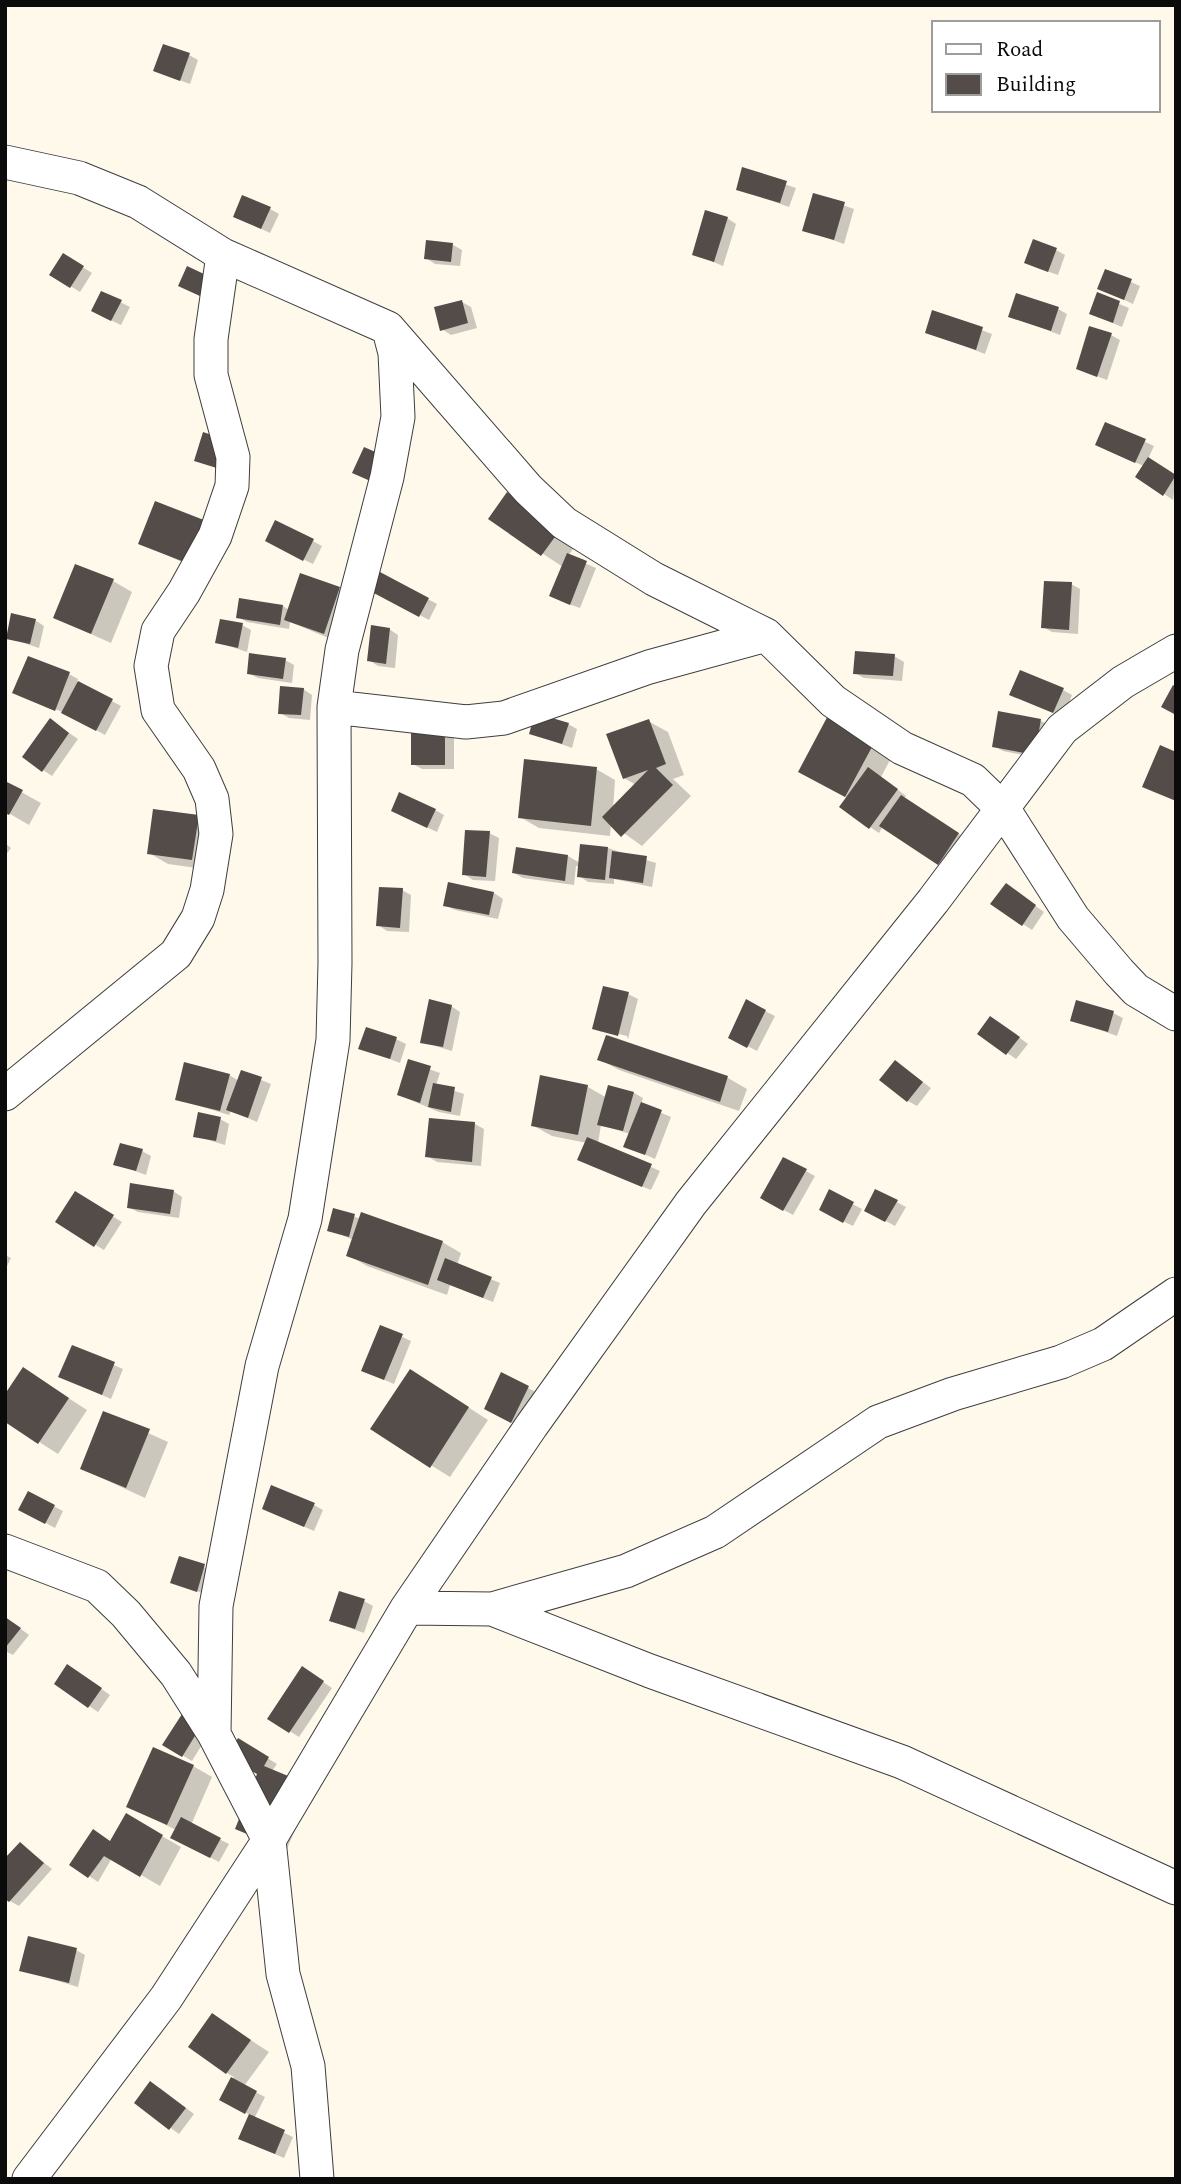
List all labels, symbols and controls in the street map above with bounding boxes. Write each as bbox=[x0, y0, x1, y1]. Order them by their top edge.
legend bbox=[932, 21, 1160, 112]
text: Road bbox=[996, 34, 1043, 66]
text: Building bbox=[996, 69, 1076, 101]

